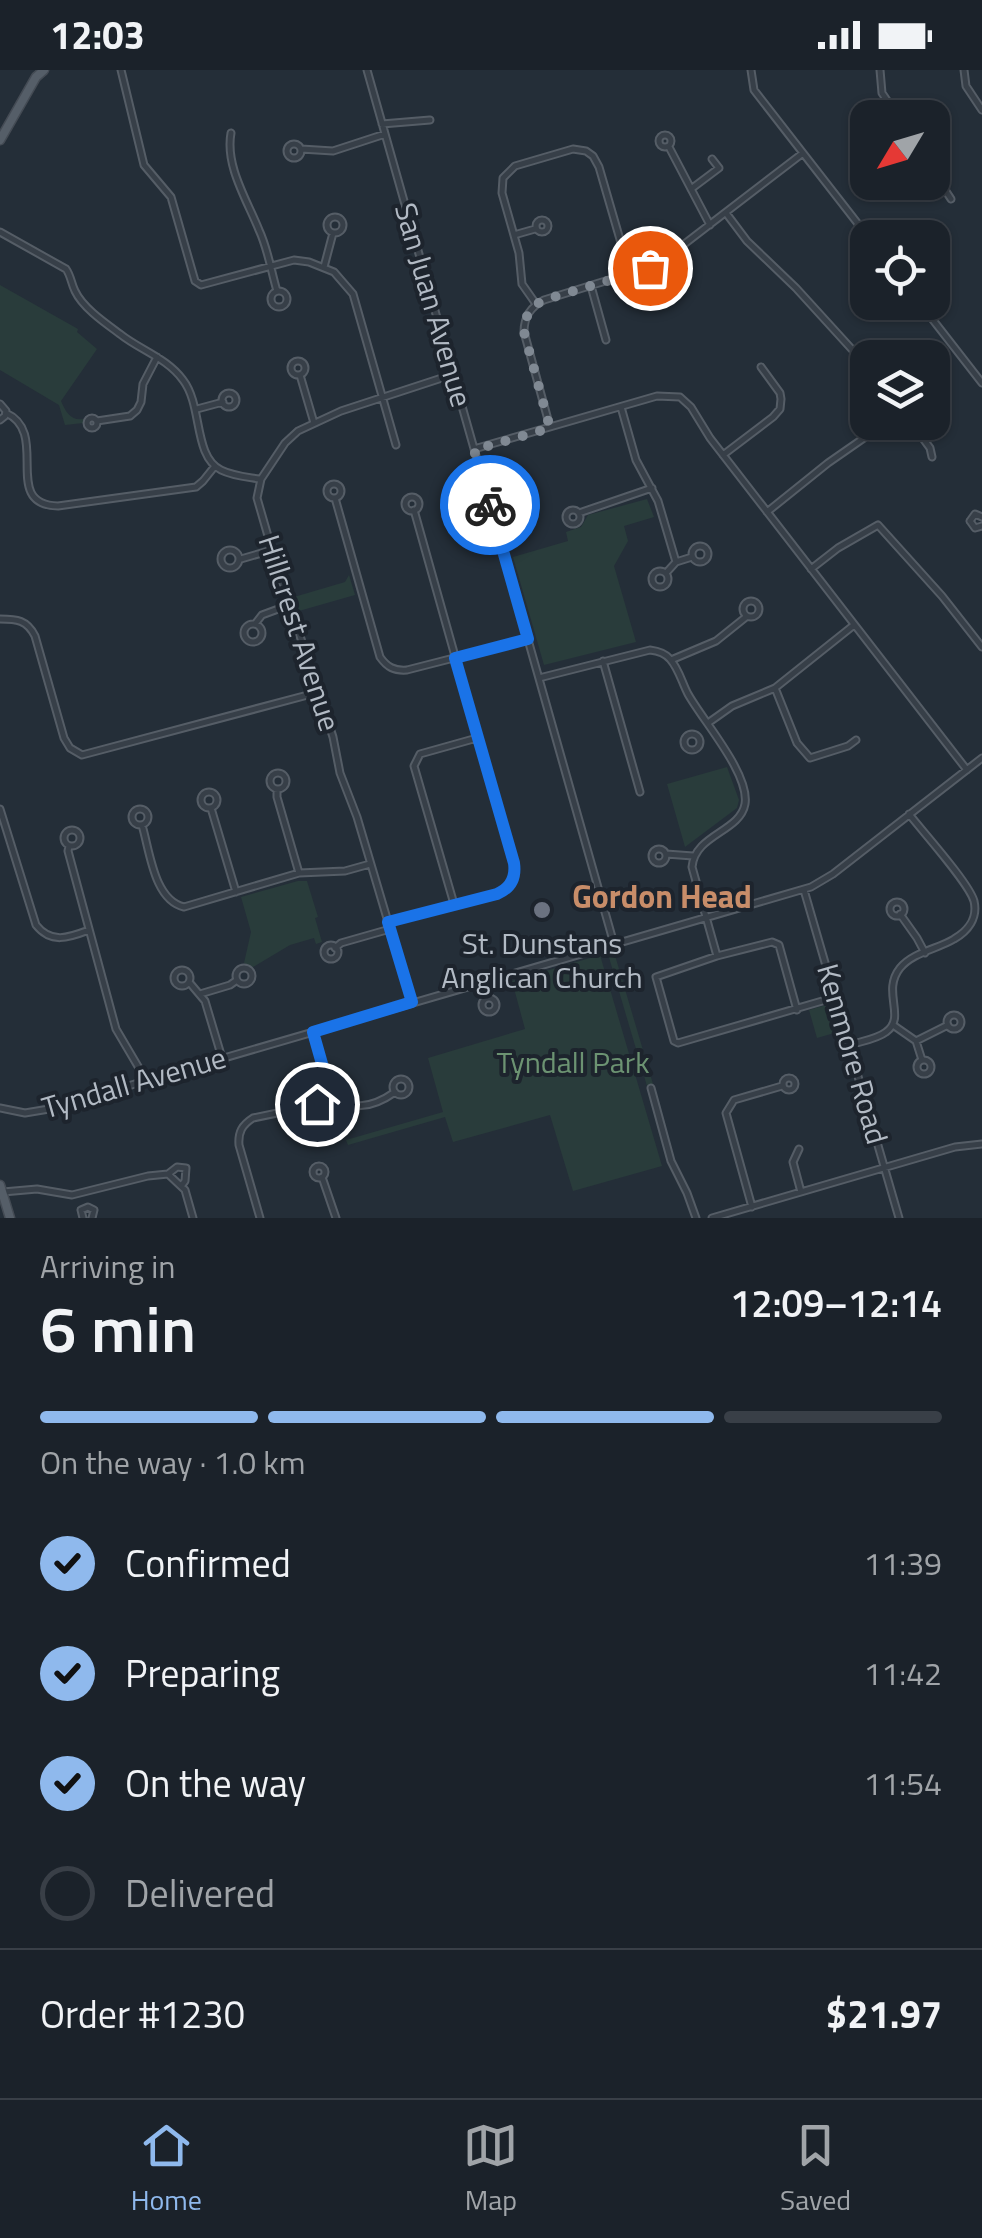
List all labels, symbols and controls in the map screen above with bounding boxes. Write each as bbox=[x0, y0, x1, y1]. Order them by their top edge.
text: 12:03 bbox=[50, 6, 145, 64]
north arrow bbox=[850, 100, 950, 200]
map controls bbox=[850, 100, 950, 440]
street label: San Juan Avenue bbox=[383, 197, 485, 412]
button: locate bbox=[850, 220, 950, 320]
pin bbox=[608, 226, 693, 311]
icon: bag bbox=[623, 241, 678, 296]
button: layers bbox=[850, 340, 950, 440]
courier bbox=[440, 455, 540, 555]
icon: bike bbox=[463, 478, 518, 533]
street label: Hillcrest Avenue bbox=[247, 529, 353, 737]
district label: Gordon Head bbox=[572, 872, 752, 920]
marker: St. Dunstans Anglican Church bbox=[531, 899, 553, 921]
place label: St. Dunstans Anglican Church bbox=[441, 920, 643, 1000]
street label: Kenmore Road bbox=[805, 958, 901, 1149]
street label: Tyndall Avenue bbox=[36, 1034, 231, 1130]
park label: Tyndall Park bbox=[496, 1039, 650, 1085]
pin bbox=[275, 1062, 360, 1147]
icon: home bbox=[290, 1077, 345, 1132]
text: Arriving in bbox=[40, 1242, 176, 1290]
text: 12:09–12:14 bbox=[730, 1274, 942, 1332]
text: 6 min bbox=[40, 1278, 196, 1377]
text: On the way · 1.0 km bbox=[40, 1438, 305, 1486]
text: Confirmed bbox=[125, 1534, 291, 1592]
icon: check bbox=[40, 1536, 95, 1591]
text: 11:39 bbox=[863, 1539, 942, 1587]
text: Preparing bbox=[125, 1644, 280, 1702]
icon: check bbox=[40, 1646, 95, 1701]
text: 11:42 bbox=[863, 1649, 942, 1697]
text: On the way bbox=[125, 1754, 306, 1812]
icon: check bbox=[40, 1756, 95, 1811]
text: 11:54 bbox=[863, 1759, 942, 1807]
text: Delivered bbox=[125, 1864, 275, 1922]
text: Order #1230 bbox=[40, 1985, 245, 2043]
text: $21.97 bbox=[826, 1985, 942, 2043]
tab: Home bbox=[131, 2118, 202, 2221]
tab: Map bbox=[463, 2118, 518, 2221]
tab: Saved bbox=[780, 2118, 851, 2221]

